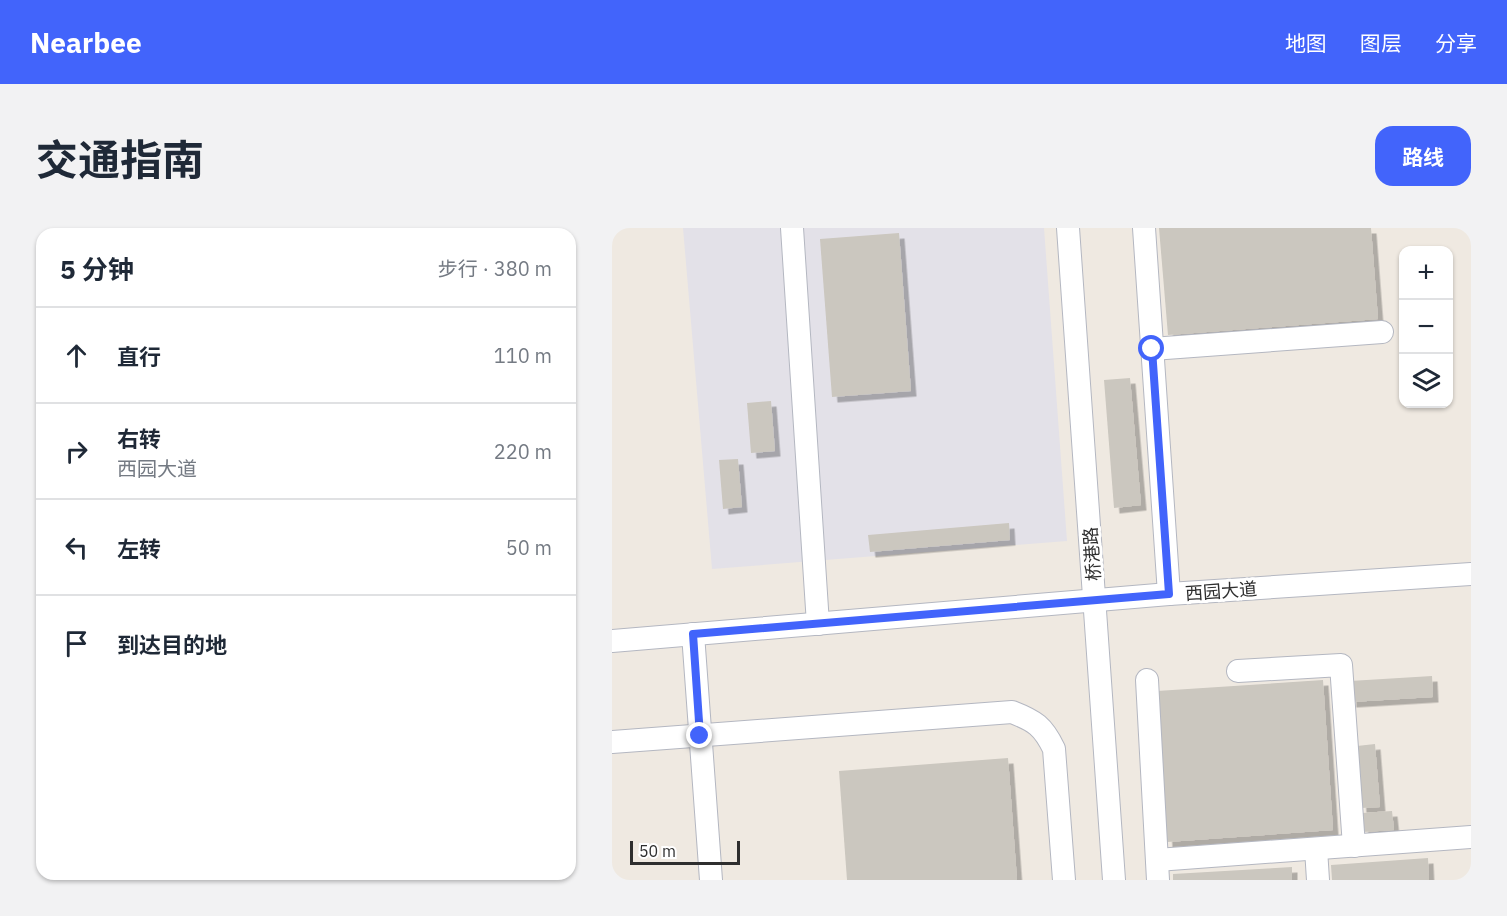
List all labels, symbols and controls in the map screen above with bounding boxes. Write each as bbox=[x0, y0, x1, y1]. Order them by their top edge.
text: Nearbee bbox=[30, 24, 142, 61]
text: 地图 bbox=[1285, 29, 1327, 57]
text: 图层 bbox=[1360, 29, 1402, 57]
text: 分享 bbox=[1435, 29, 1477, 57]
button: 路线 bbox=[1375, 126, 1471, 186]
text: 交通指南 bbox=[36, 132, 204, 187]
map controls bbox=[1399, 246, 1453, 408]
button: + bbox=[1399, 246, 1453, 300]
text: 5 分钟 bbox=[60, 252, 134, 286]
text: 步行 · 380 m bbox=[438, 255, 552, 282]
button: − bbox=[1399, 300, 1453, 354]
route start bbox=[1138, 335, 1164, 361]
icon: ahead bbox=[60, 339, 93, 372]
text: 直行 bbox=[117, 342, 161, 371]
text: 110 m bbox=[494, 342, 552, 369]
button: layers bbox=[1399, 354, 1453, 408]
text: 右转 bbox=[117, 424, 161, 453]
icon: right bbox=[60, 435, 93, 468]
text: 220 m bbox=[494, 438, 552, 465]
text: 西园大道 bbox=[117, 455, 197, 482]
street label: 桥港路 bbox=[1079, 526, 1105, 582]
icon: left bbox=[60, 531, 93, 564]
text: 左转 bbox=[117, 534, 161, 563]
text: 50 m bbox=[506, 534, 552, 561]
street label: 西园大道 bbox=[1184, 577, 1258, 605]
icon: arrive bbox=[60, 627, 93, 660]
text: 到达目的地 bbox=[117, 630, 227, 659]
route end bbox=[686, 722, 712, 748]
scale bar bbox=[630, 838, 740, 866]
text: 50 m bbox=[639, 841, 676, 861]

